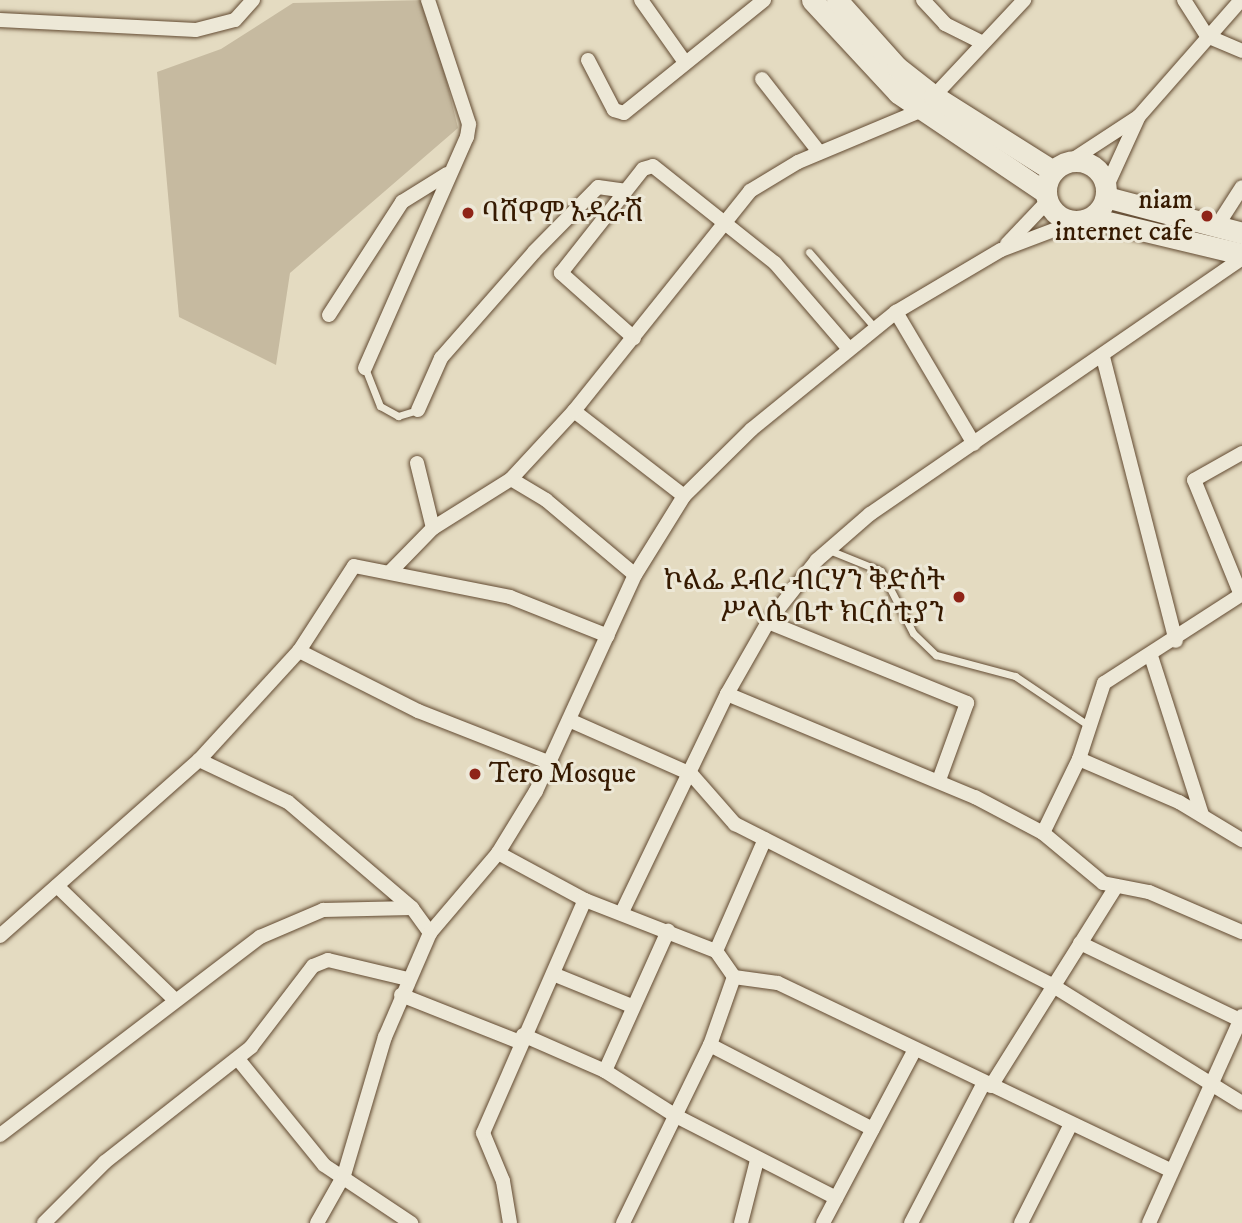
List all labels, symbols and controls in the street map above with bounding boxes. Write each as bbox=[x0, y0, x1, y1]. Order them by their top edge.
place label: niam internet cafe bbox=[1055, 183, 1193, 249]
place label: ባሸዋም አዳራሽ bbox=[482, 196, 644, 230]
marker: ባሸዋም አዳራሽ bbox=[460, 205, 476, 221]
marker: niam internet cafe bbox=[1199, 208, 1215, 224]
place label: ኮልፌ ደብረ ብርሃን ቅድስት ሥላሴ ቤተ ክርስቲያን bbox=[663, 564, 945, 630]
marker: ኮልፌ ደብረ ብርሃን ቅድስት ሥላሴ ቤተ ክርስቲያን bbox=[951, 589, 967, 605]
place label: Tero Mosque bbox=[489, 757, 636, 791]
marker: Tero Mosque bbox=[467, 766, 483, 782]

